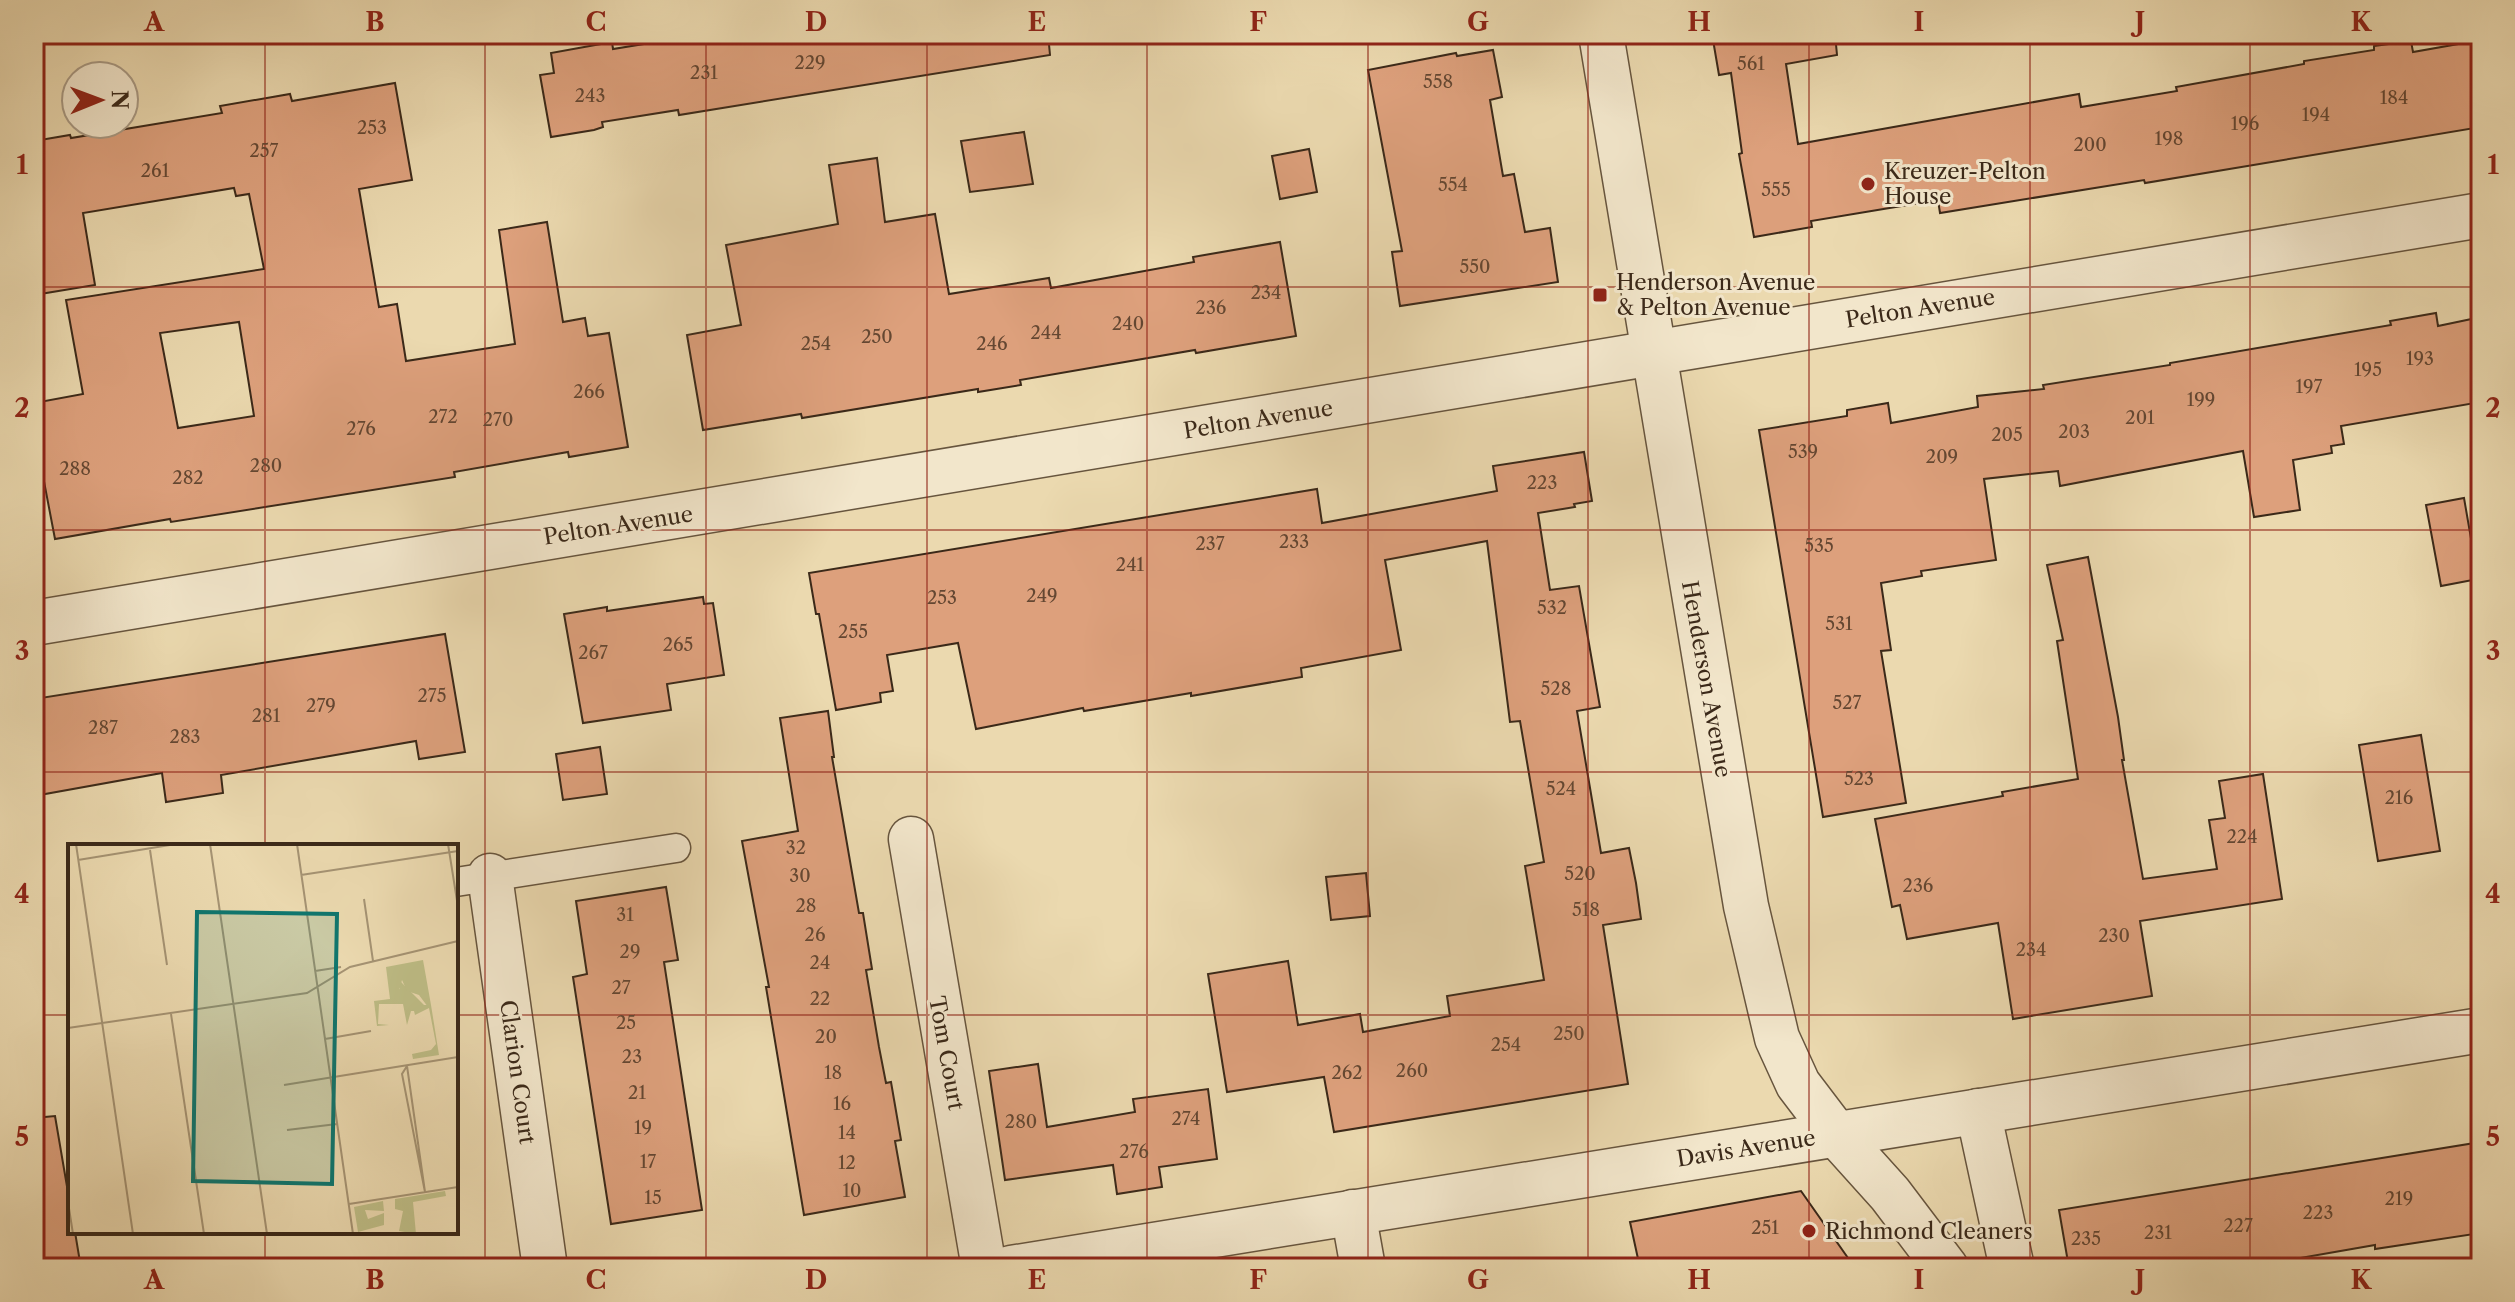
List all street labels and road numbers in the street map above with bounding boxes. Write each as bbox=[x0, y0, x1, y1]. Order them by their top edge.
street label: Pelton Avenue bbox=[1843, 283, 1997, 334]
street label: Pelton Avenue bbox=[1181, 394, 1335, 445]
street label: Pelton Avenue bbox=[541, 500, 695, 551]
street label: Henderson Avenue bbox=[1676, 579, 1737, 780]
street label: Tom Court bbox=[923, 994, 970, 1112]
street label: Clarion Court bbox=[494, 998, 541, 1146]
street label: Davis Avenue bbox=[1675, 1124, 1817, 1173]

